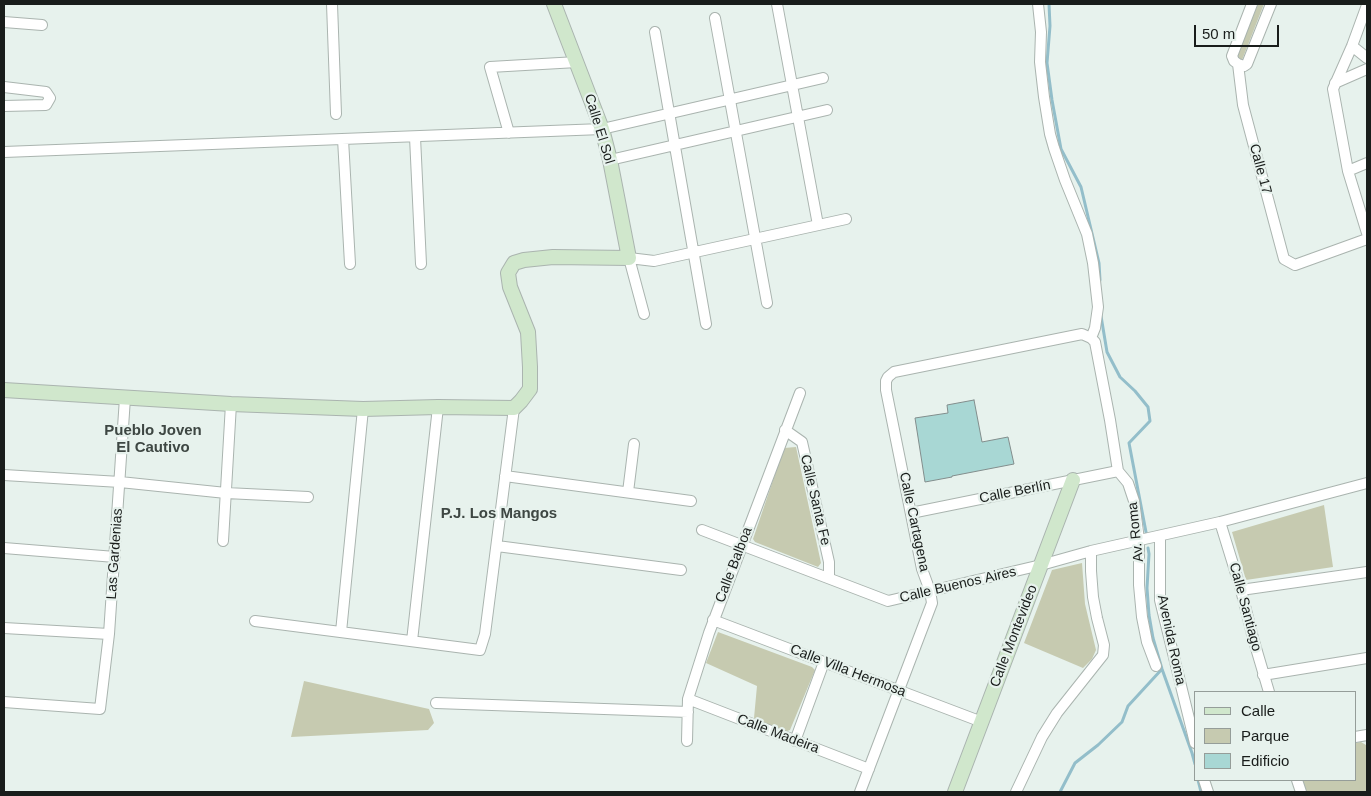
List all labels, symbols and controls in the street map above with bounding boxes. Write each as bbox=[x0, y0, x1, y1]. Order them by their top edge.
scale bar bbox=[1196, 15, 1281, 47]
text: 50 m bbox=[1202, 25, 1235, 42]
street label: Calle El Sol bbox=[580, 92, 618, 166]
street label: Calle 17 bbox=[1245, 142, 1275, 196]
district label: Pueblo Joven El Cautivo bbox=[104, 422, 202, 457]
street label: Calle Santa Fe bbox=[796, 453, 834, 547]
street label: Calle Cartagena bbox=[895, 471, 933, 573]
street label: Calle Berlín bbox=[978, 477, 1052, 507]
street label: Av. Roma bbox=[1125, 501, 1147, 563]
district label: P.J. Los Mangos bbox=[441, 505, 557, 523]
street label: Las Gardenias bbox=[103, 508, 127, 600]
street label: Calle Balboa bbox=[712, 525, 756, 605]
street label: Calle Santiago bbox=[1225, 561, 1265, 653]
street label: Calle Buenos Aires bbox=[898, 563, 1018, 607]
street label: Calle Montevideo bbox=[987, 582, 1041, 690]
street label: Avenida Roma bbox=[1153, 593, 1189, 687]
street label: Calle Villa Hermosa bbox=[788, 641, 908, 701]
legend bbox=[1194, 691, 1356, 781]
text: Calle bbox=[1241, 702, 1275, 719]
street label: Calle Madeira bbox=[735, 711, 821, 757]
text: Parque bbox=[1241, 727, 1289, 744]
text: Edificio bbox=[1241, 752, 1289, 769]

